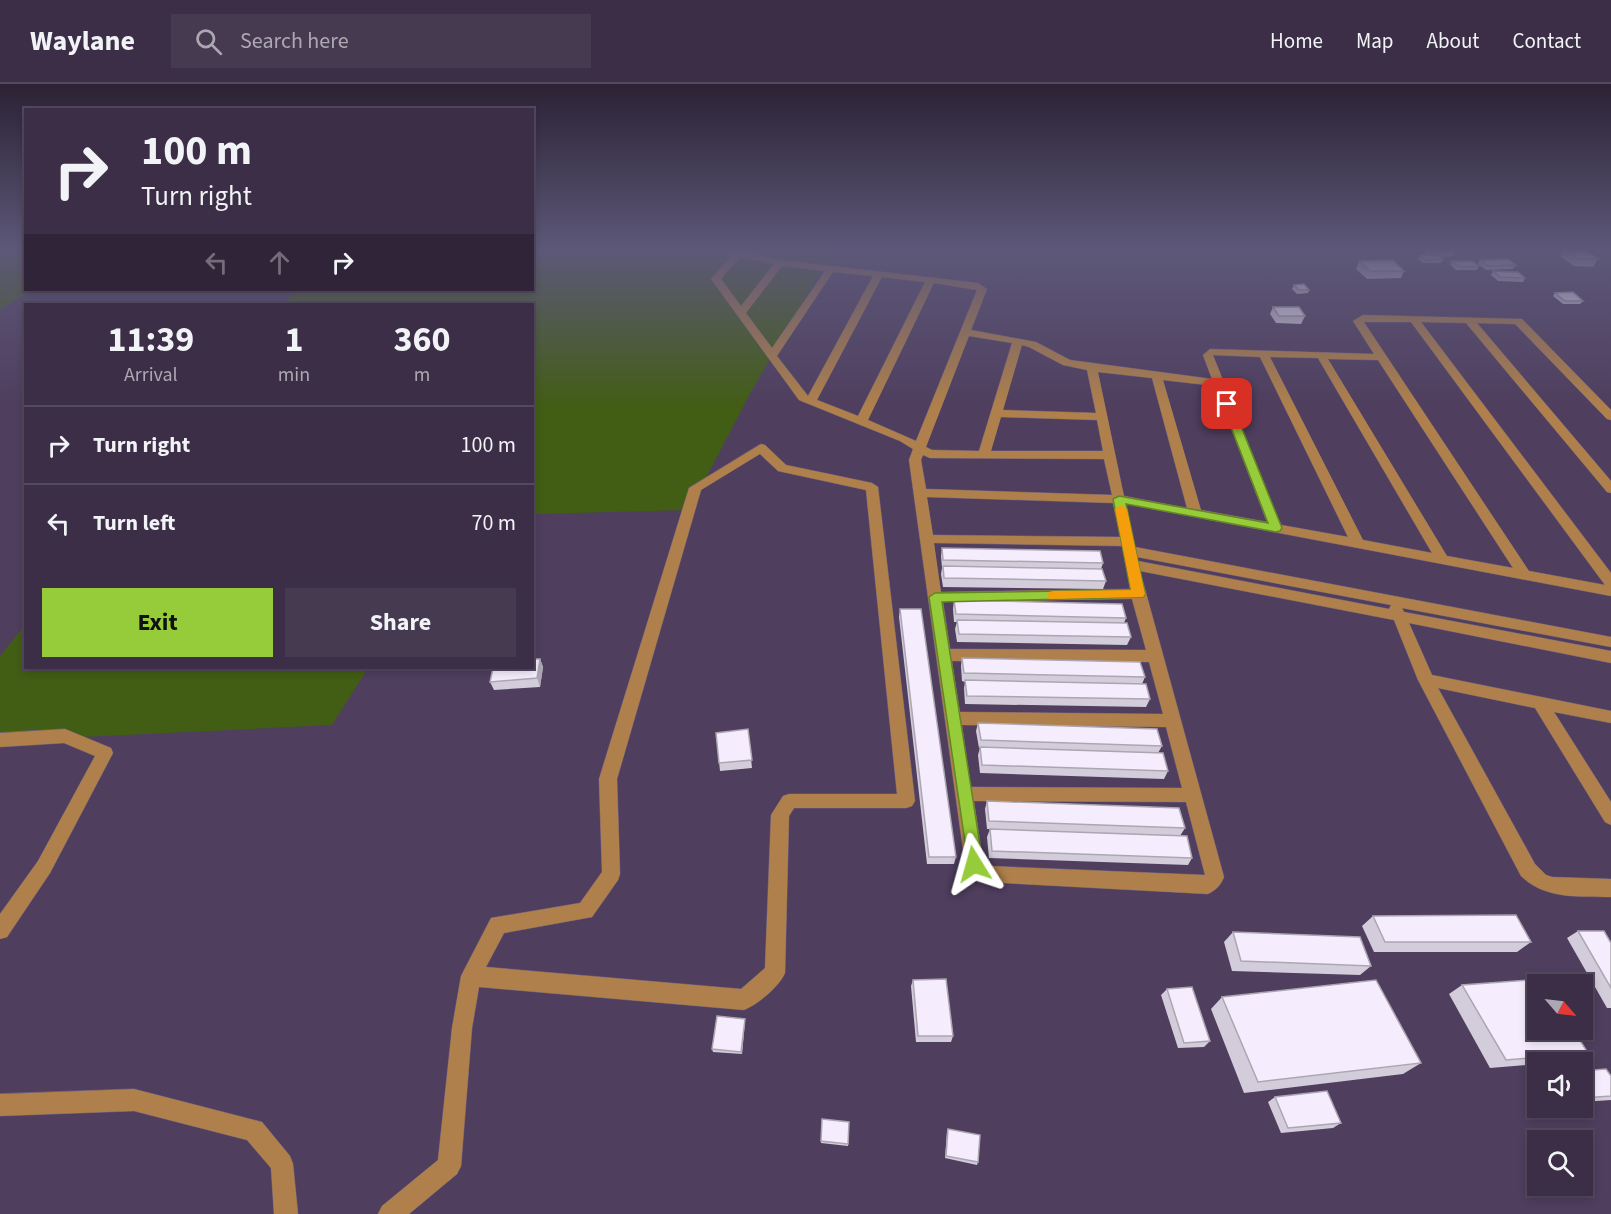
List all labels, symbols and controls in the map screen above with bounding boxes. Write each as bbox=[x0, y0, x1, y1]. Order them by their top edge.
search box bbox=[171, 14, 591, 68]
text: Waylane bbox=[30, 21, 135, 61]
icon: search bbox=[192, 25, 225, 58]
text: Search here bbox=[240, 25, 349, 57]
text: Home bbox=[1270, 26, 1323, 56]
text: Map bbox=[1356, 26, 1394, 56]
text: About bbox=[1427, 26, 1479, 56]
text: Contact bbox=[1512, 26, 1581, 56]
text: 100 m bbox=[141, 121, 252, 181]
icon: right bbox=[42, 132, 120, 210]
text: Turn right bbox=[141, 177, 252, 216]
icon: left bbox=[200, 246, 233, 279]
icon: ahead bbox=[263, 246, 296, 279]
icon: right bbox=[326, 246, 359, 279]
text: 11:39 bbox=[107, 314, 194, 365]
text: 1 bbox=[284, 314, 303, 365]
text: 360 bbox=[394, 314, 451, 365]
text: Arrival bbox=[124, 361, 178, 389]
text: min bbox=[278, 361, 310, 389]
text: m bbox=[414, 361, 430, 389]
pin bbox=[1201, 378, 1252, 429]
icon: arrive bbox=[1210, 387, 1243, 420]
icon: right bbox=[42, 429, 75, 462]
text: Turn right bbox=[93, 429, 190, 461]
text: 100 m bbox=[461, 429, 516, 461]
icon: left bbox=[42, 507, 75, 540]
text: Turn left bbox=[93, 507, 175, 539]
text: 70 m bbox=[471, 507, 516, 539]
button: Exit bbox=[42, 588, 273, 657]
button: Share bbox=[285, 588, 516, 657]
position arrow bbox=[942, 832, 1006, 896]
north arrow bbox=[1527, 974, 1593, 1040]
map controls bbox=[1527, 974, 1593, 1196]
button: sound bbox=[1527, 1052, 1593, 1118]
button: search bbox=[1527, 1130, 1593, 1196]

